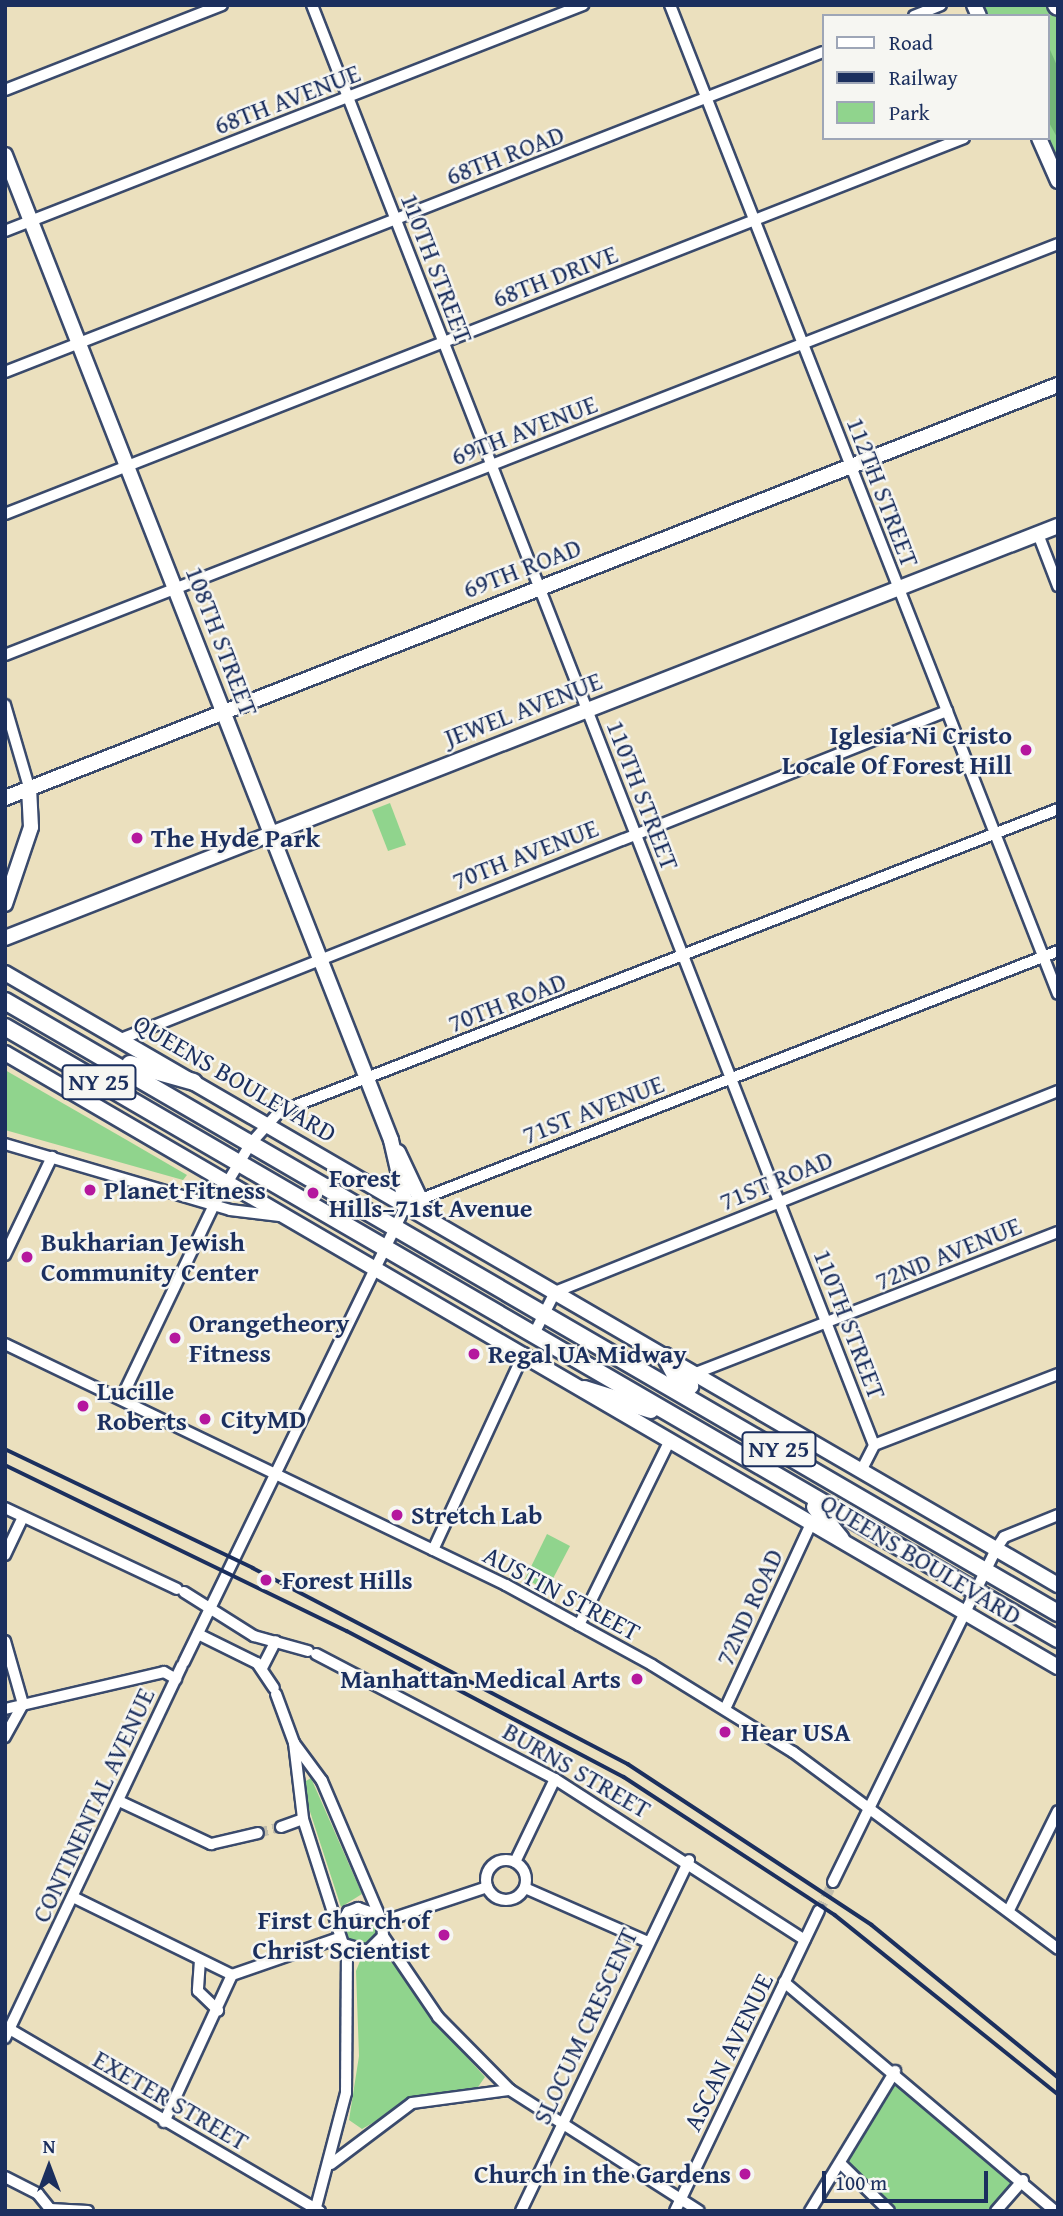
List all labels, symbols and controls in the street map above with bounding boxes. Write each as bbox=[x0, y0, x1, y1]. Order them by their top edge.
legend bbox=[822, 14, 1049, 140]
text: Road bbox=[889, 27, 933, 58]
street label: 68TH AVENUE bbox=[210, 57, 364, 141]
text: Railway bbox=[889, 62, 958, 93]
text: Park bbox=[889, 97, 930, 128]
street label: 68TH ROAD bbox=[441, 118, 569, 192]
street label: 110TH STREET bbox=[394, 189, 480, 347]
street label: 68TH DRIVE bbox=[488, 238, 622, 314]
street label: 69TH AVENUE bbox=[447, 388, 601, 472]
street label: 112TH STREET bbox=[840, 413, 926, 571]
street label: 69TH ROAD bbox=[458, 531, 586, 605]
street label: 108TH STREET bbox=[179, 562, 265, 720]
street label: JEWEL AVENUE bbox=[440, 665, 606, 753]
street label: 110TH STREET bbox=[600, 716, 686, 874]
place label: Iglesia Ni Cristo Locale Of Forest Hill bbox=[782, 719, 1012, 780]
marker: Iglesia Ni Cristo Locale Of Forest Hill bbox=[1018, 742, 1034, 758]
street label: 70TH AVENUE bbox=[448, 812, 602, 896]
place label: The Hyde Park bbox=[151, 822, 320, 854]
marker: The Hyde Park bbox=[129, 830, 145, 846]
street label: 70TH ROAD bbox=[443, 965, 571, 1039]
street label: QUEENS BOULEVARD bbox=[128, 1007, 342, 1149]
road number: NY 25 bbox=[60, 1062, 138, 1102]
street label: 71ST AVENUE bbox=[518, 1068, 668, 1150]
street label: 71ST ROAD bbox=[715, 1143, 837, 1217]
place label: Forest Hills–71st Avenue bbox=[329, 1162, 533, 1224]
place label: Planet Fitness bbox=[104, 1174, 266, 1206]
marker: Planet Fitness bbox=[82, 1182, 98, 1198]
marker: Forest Hills–71st Avenue bbox=[303, 1183, 323, 1203]
street label: 72ND AVENUE bbox=[870, 1210, 1026, 1296]
place label: Bukharian Jewish Community Center bbox=[41, 1226, 259, 1288]
street label: 110TH STREET bbox=[807, 1245, 893, 1403]
marker: Bukharian Jewish Community Center bbox=[19, 1249, 35, 1265]
place label: Orangetheory Fitness bbox=[189, 1307, 349, 1368]
marker: Orangetheory Fitness bbox=[167, 1330, 183, 1346]
place label: Regal UA Midway bbox=[488, 1338, 687, 1370]
marker: Regal UA Midway bbox=[466, 1346, 482, 1362]
place label: Lucille Roberts bbox=[97, 1375, 187, 1436]
marker: Lucille Roberts bbox=[75, 1398, 91, 1414]
place label: CityMD bbox=[221, 1403, 306, 1435]
marker: CityMD bbox=[195, 1409, 215, 1429]
road number: NY 25 bbox=[740, 1428, 818, 1470]
street label: QUEENS BOULEVARD bbox=[815, 1487, 1027, 1631]
place label: Stretch Lab bbox=[411, 1499, 542, 1531]
marker: Stretch Lab bbox=[389, 1507, 405, 1523]
street label: AUSTIN STREET bbox=[478, 1539, 646, 1647]
street label: 72ND ROAD bbox=[708, 1544, 790, 1670]
place label: Forest Hills bbox=[282, 1564, 413, 1596]
marker: Forest Hills bbox=[256, 1570, 276, 1590]
place label: Manhattan Medical Arts bbox=[340, 1663, 621, 1695]
marker: Manhattan Medical Arts bbox=[627, 1669, 647, 1689]
street label: CONTINENTAL AVENUE bbox=[25, 1683, 161, 1927]
street label: BURNS STREET bbox=[498, 1715, 656, 1825]
place label: Hear USA bbox=[741, 1716, 851, 1748]
marker: Hear USA bbox=[715, 1722, 735, 1742]
place label: First Church of Christ Scientist bbox=[252, 1904, 430, 1966]
street label: SLOCUM CRESCENT bbox=[526, 1923, 644, 2129]
marker: First Church of Christ Scientist bbox=[436, 1927, 452, 1943]
street label: ASCAN AVENUE bbox=[676, 1968, 780, 2136]
street label: EXETER STREET bbox=[88, 2043, 254, 2157]
north arrow bbox=[14, 2132, 84, 2202]
text: N bbox=[43, 2132, 55, 2160]
scale bar bbox=[825, 2156, 991, 2200]
place label: Church in the Gardens bbox=[474, 2158, 731, 2190]
marker: Church in the Gardens bbox=[737, 2166, 753, 2182]
text: 100 m bbox=[835, 2167, 887, 2198]

